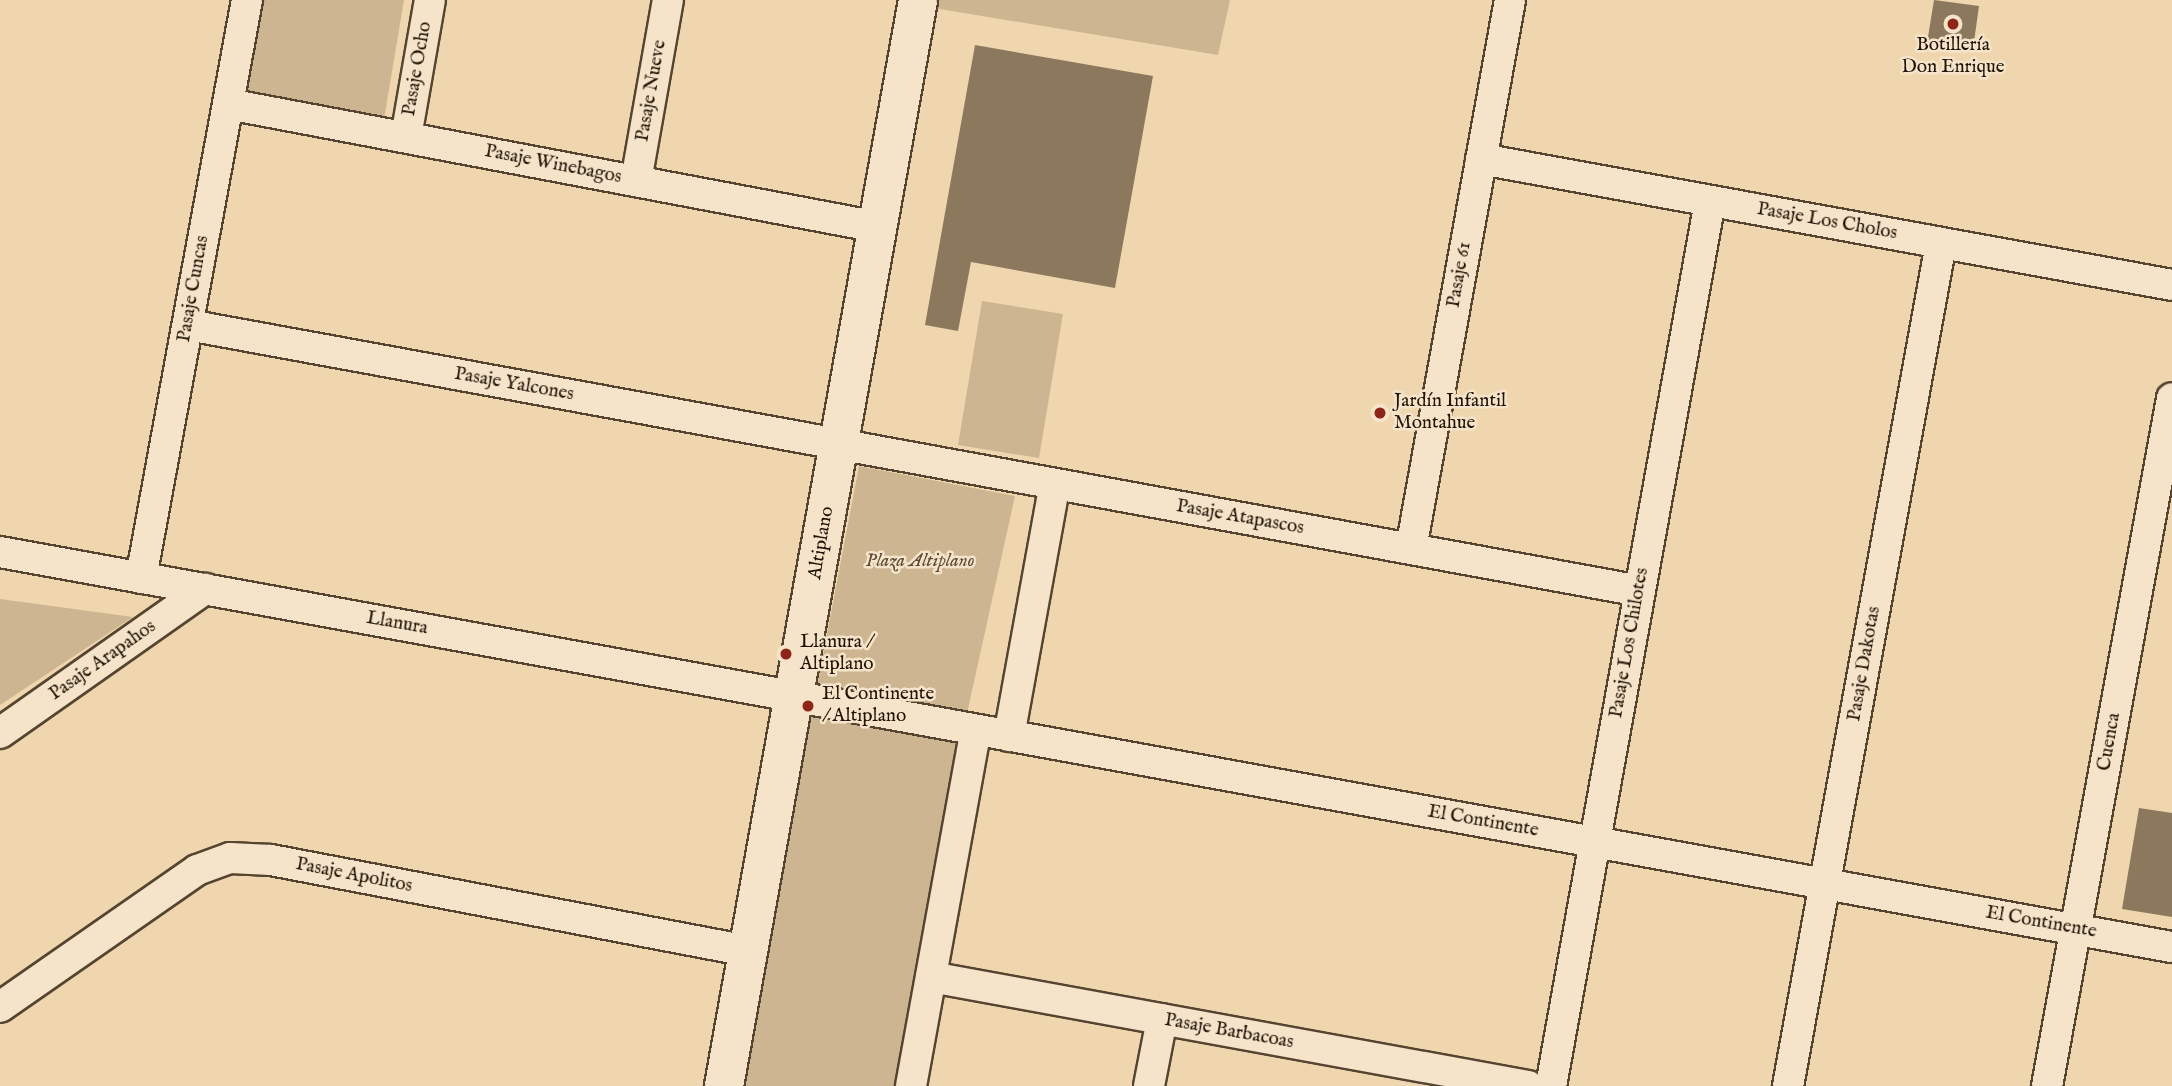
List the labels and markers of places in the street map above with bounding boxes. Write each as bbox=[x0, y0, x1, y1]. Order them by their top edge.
marker: Botillería Don Enrique bbox=[1945, 16, 1961, 32]
place label: Botillería Don Enrique bbox=[1902, 35, 2004, 79]
place label: Jardín Infantil Montahue bbox=[1394, 391, 1506, 435]
marker: Jardín Infantil Montahue bbox=[1372, 405, 1388, 421]
place label: Llanura / Altiplano bbox=[800, 632, 874, 676]
marker: Llanura / Altiplano bbox=[778, 646, 794, 662]
place label: El Continente / Altiplano bbox=[822, 684, 934, 728]
marker: El Continente / Altiplano bbox=[800, 698, 816, 714]

